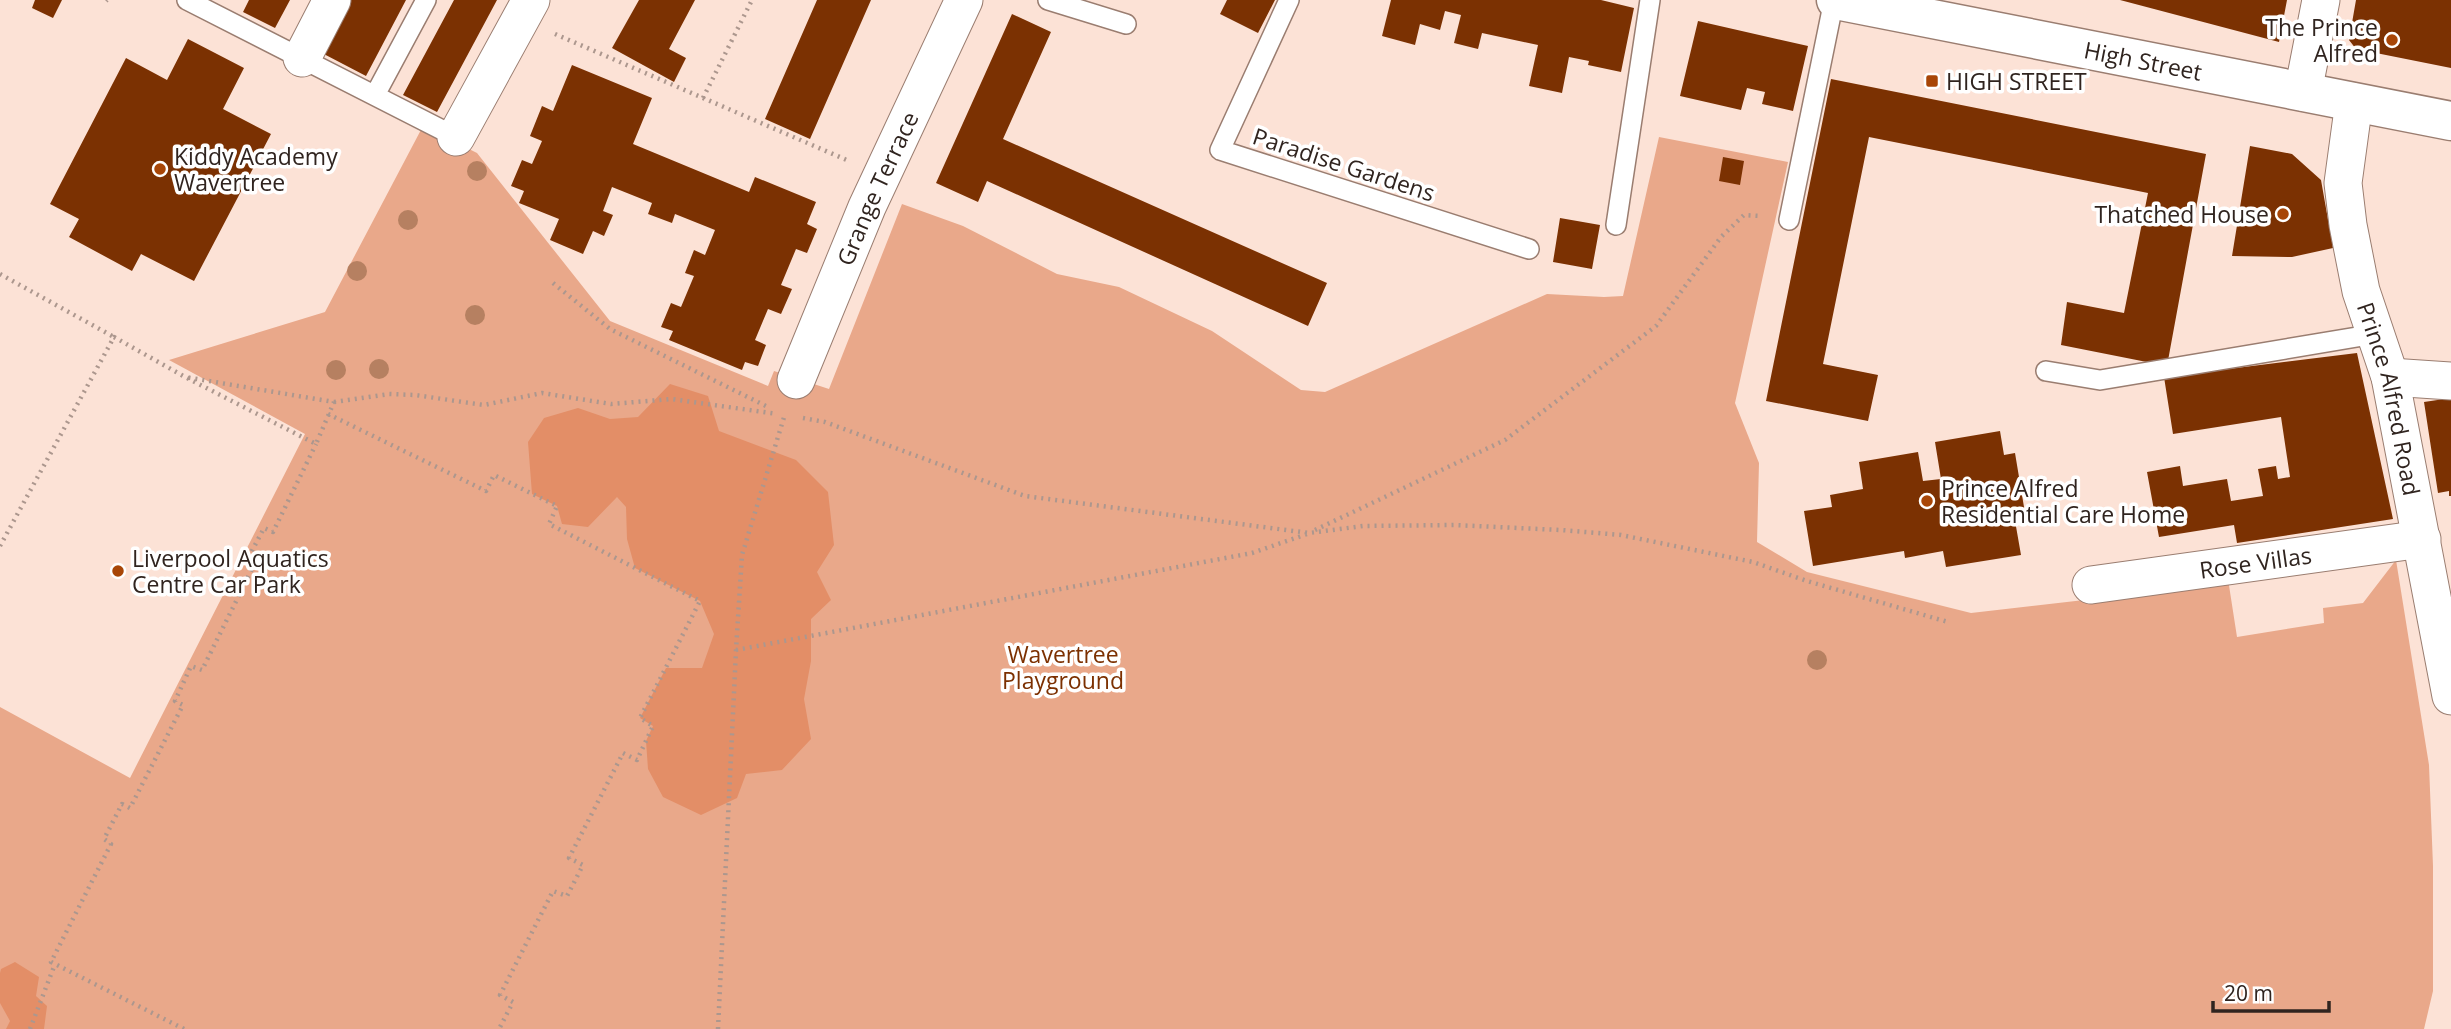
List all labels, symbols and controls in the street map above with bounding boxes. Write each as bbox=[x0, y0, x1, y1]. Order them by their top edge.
place label: The Prince Alfred bbox=[2265, 11, 2378, 69]
marker: The Prince Alfred bbox=[2384, 32, 2400, 48]
street label: High Street bbox=[2081, 33, 2205, 88]
place label: HIGH STREET bbox=[1946, 65, 2087, 97]
marker: HIGH STREET bbox=[1924, 73, 1940, 89]
street label: Grange Terrace bbox=[829, 106, 926, 270]
street label: Paradise Gardens bbox=[1249, 120, 1439, 208]
place label: Kiddy Academy Wavertree bbox=[174, 140, 338, 198]
marker: Kiddy Academy Wavertree bbox=[152, 161, 168, 177]
place label: Thatched House bbox=[2094, 198, 2269, 230]
marker: Thatched House bbox=[2275, 206, 2291, 222]
street label: Prince Alfred Road bbox=[2350, 298, 2428, 498]
place label: Prince Alfred Residential Care Home bbox=[1941, 472, 2185, 530]
marker: Prince Alfred Residential Care Home bbox=[1919, 493, 1935, 509]
street label: Rose Villas bbox=[2197, 539, 2313, 586]
place label: Liverpool Aquatics Centre Car Park bbox=[132, 542, 329, 600]
marker: Liverpool Aquatics Centre Car Park bbox=[110, 563, 126, 579]
park label: Wavertree Playground bbox=[1002, 638, 1124, 696]
scale bar bbox=[2213, 970, 2328, 1014]
text: 20 m bbox=[2224, 979, 2273, 1007]

